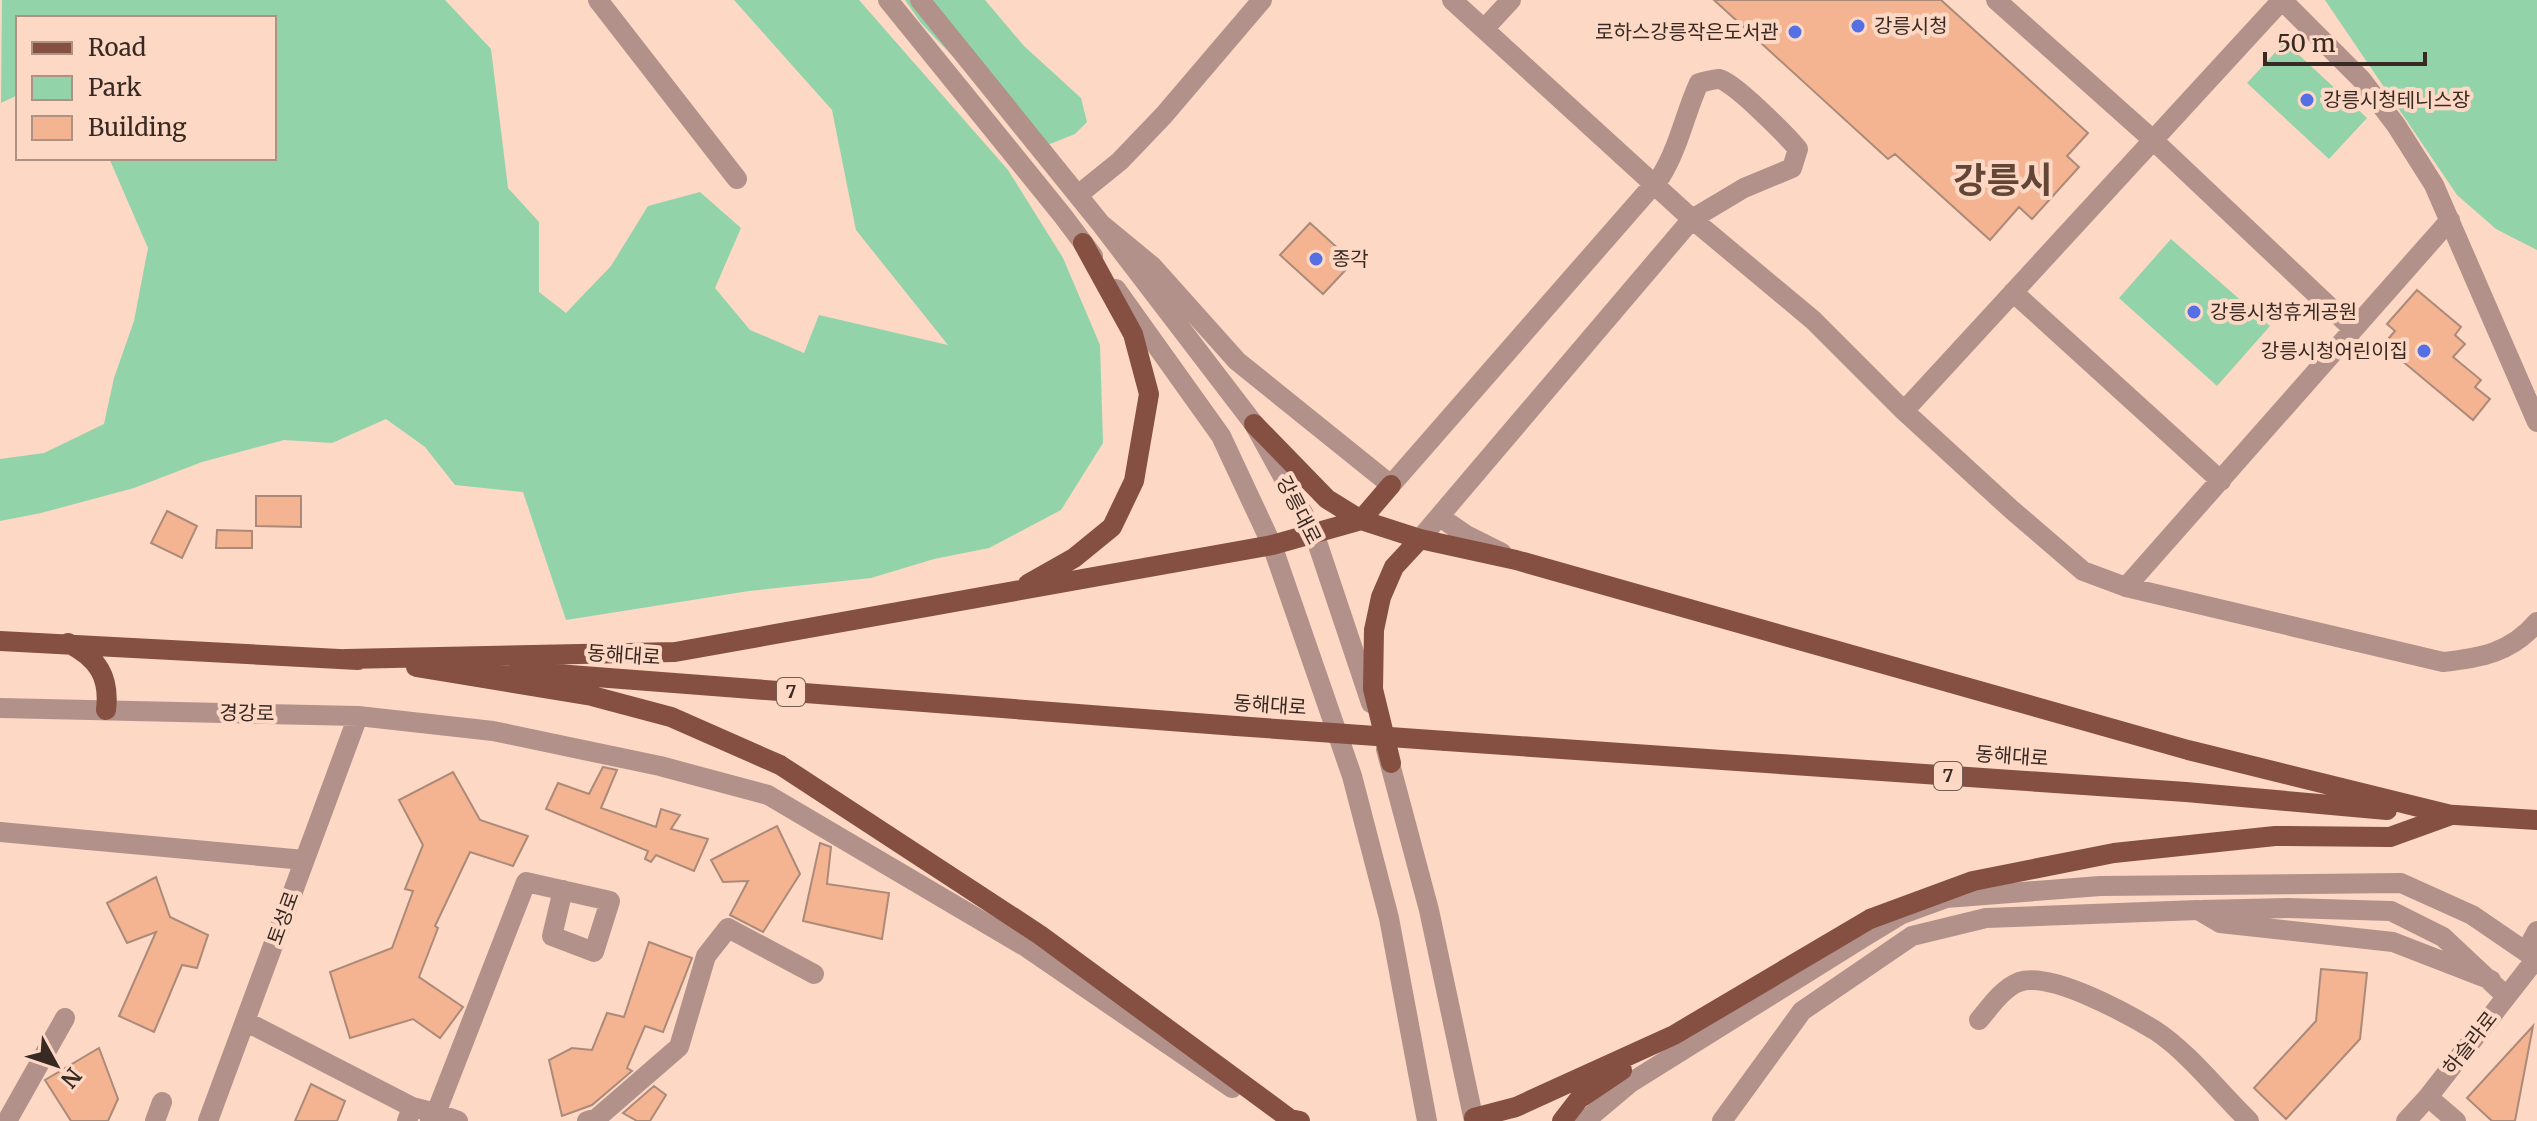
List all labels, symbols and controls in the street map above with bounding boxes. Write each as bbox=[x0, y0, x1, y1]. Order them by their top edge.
place label: 강릉시청 bbox=[1874, 13, 1948, 38]
legend bbox=[16, 16, 276, 160]
scale bar bbox=[2265, 16, 2425, 66]
marker: 강릉시청 bbox=[1849, 17, 1867, 35]
place label: 로하스강릉작은도서관 bbox=[1595, 19, 1779, 44]
marker: 로하스강릉작은도서관 bbox=[1786, 23, 1804, 41]
text: 50 m bbox=[2277, 28, 2336, 59]
text: Road bbox=[88, 32, 146, 63]
text: Park bbox=[88, 72, 142, 103]
place label: 강릉시청테니스장 bbox=[2323, 87, 2470, 112]
marker: 강릉시청테니스장 bbox=[2298, 91, 2316, 109]
text: Building bbox=[88, 112, 187, 143]
district label: 강릉시 bbox=[1953, 158, 2053, 203]
place label: 종각 bbox=[1332, 246, 1369, 271]
marker: 종각 bbox=[1307, 250, 1325, 268]
place label: 강릉시청휴게공원 bbox=[2210, 299, 2357, 324]
marker: 강릉시청휴게공원 bbox=[2185, 303, 2203, 321]
place label: 강릉시청어린이집 bbox=[2261, 338, 2408, 363]
marker: 강릉시청어린이집 bbox=[2415, 342, 2433, 360]
street label: 강릉대로 bbox=[1272, 471, 1327, 548]
street label: 동해대로 bbox=[586, 639, 662, 670]
road number: 7 bbox=[777, 678, 805, 706]
street label: 동해대로 bbox=[1232, 689, 1308, 720]
street label: 경강로 bbox=[219, 700, 275, 725]
street label: 동해대로 bbox=[1974, 740, 2050, 771]
road number: 7 bbox=[1934, 762, 1962, 790]
street label: 토성로 bbox=[261, 888, 304, 948]
street label: 하슬라로 bbox=[2437, 1006, 2502, 1079]
north arrow bbox=[16, 1025, 96, 1105]
text: N bbox=[55, 1062, 88, 1094]

